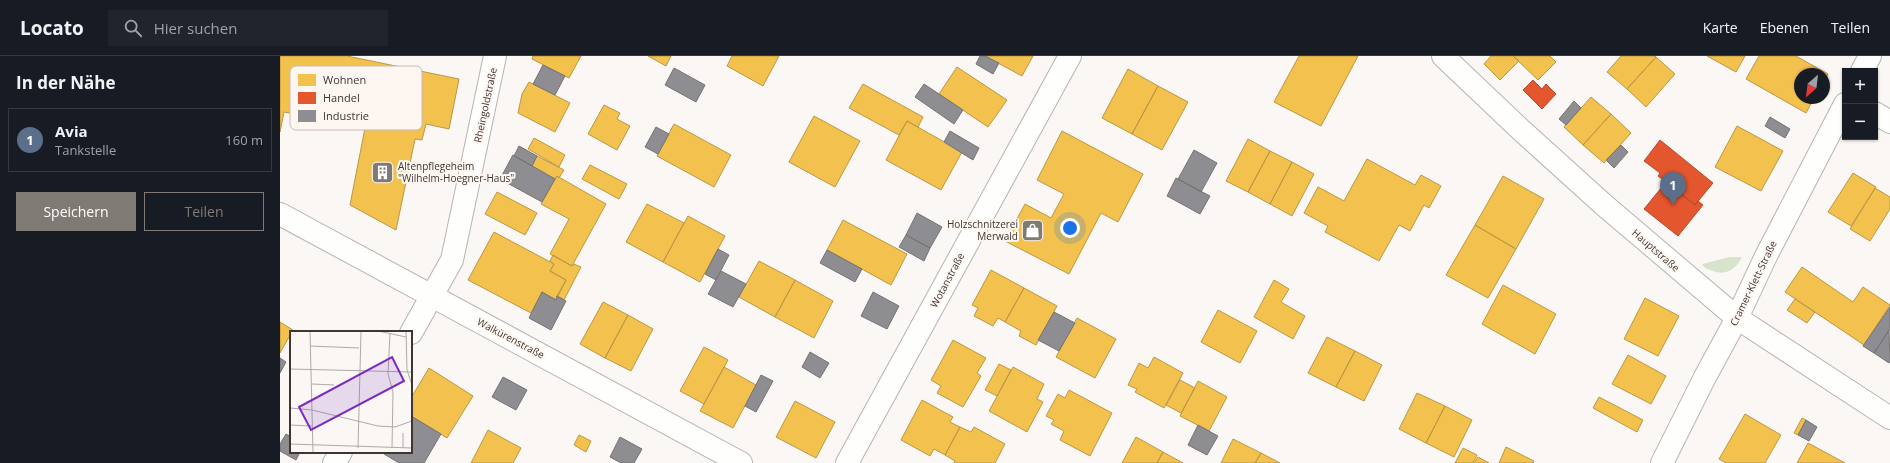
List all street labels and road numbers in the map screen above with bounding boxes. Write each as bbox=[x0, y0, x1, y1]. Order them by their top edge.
street label: Rheingoldstraße bbox=[470, 66, 500, 144]
street label: Hauptstraße bbox=[1629, 226, 1683, 275]
street label: Cramer-Klett-Straße bbox=[1726, 238, 1780, 328]
street label: Wotanstraße bbox=[927, 250, 968, 310]
street label: Walkürenstraße bbox=[475, 314, 547, 362]

